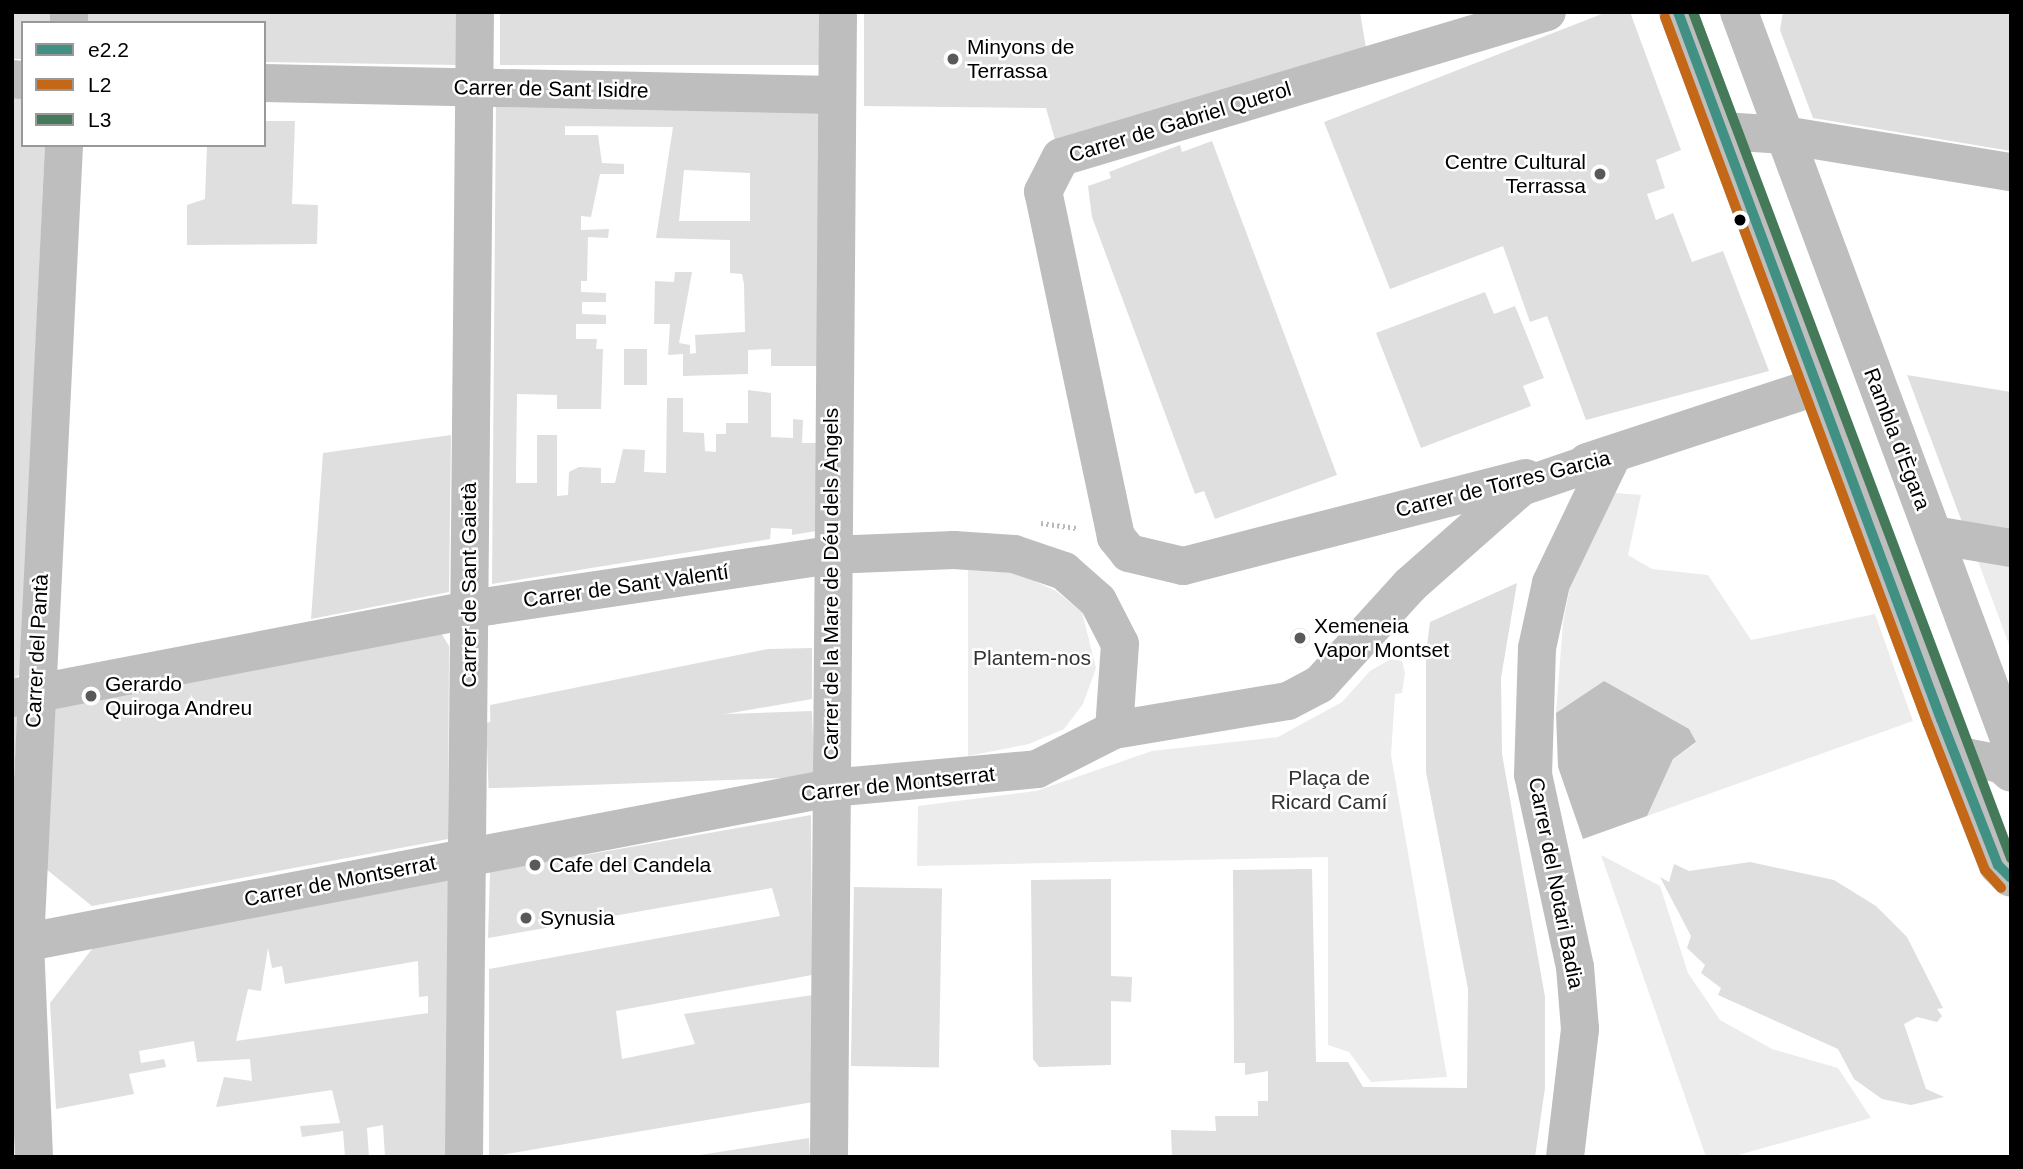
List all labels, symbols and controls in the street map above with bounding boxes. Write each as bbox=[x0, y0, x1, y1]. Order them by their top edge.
legend bbox=[21, 21, 266, 147]
place label: Minyons de Terrassa bbox=[967, 34, 1074, 84]
text: e2.2 bbox=[88, 38, 129, 61]
marker: Minyons de Terrassa bbox=[945, 51, 961, 67]
text: L2 bbox=[88, 73, 111, 96]
street label: Carrer de Sant Isidre bbox=[453, 75, 649, 103]
street label: Carrer de Gabriel Querol bbox=[1066, 76, 1294, 168]
text: L3 bbox=[88, 108, 111, 131]
place label: Centre Cultural Terrassa bbox=[1445, 149, 1586, 199]
marker: Centre Cultural Terrassa bbox=[1592, 166, 1608, 182]
unlabelled marker bbox=[1733, 213, 1747, 227]
street label: Rambla d'Ègara bbox=[1858, 365, 1936, 513]
street label: Carrer de la Mare de Déu dels Àngels bbox=[818, 408, 844, 760]
street label: Carrer de Torres Garcia bbox=[1393, 445, 1613, 523]
street label: Carrer de Sant Gaietà bbox=[456, 482, 482, 688]
street label: Carrer de Sant Valentí bbox=[522, 559, 730, 613]
street label: Carrer del Pantà bbox=[20, 573, 54, 729]
place label: Xemeneia Vapor Montset bbox=[1314, 613, 1449, 663]
marker: Xemeneia Vapor Montset bbox=[1292, 630, 1308, 646]
park label: Plantem-nos bbox=[973, 645, 1091, 671]
place label: Gerardo Quiroga Andreu bbox=[105, 671, 253, 721]
marker: Gerardo Quiroga Andreu bbox=[83, 688, 99, 704]
street label: Carrer de Montserrat bbox=[800, 761, 996, 807]
park label: Plaça de Ricard Camí bbox=[1271, 765, 1387, 815]
street label: Carrer del Notari Badia bbox=[1523, 775, 1589, 991]
street label: Carrer de Montserrat bbox=[242, 850, 438, 912]
place label: Cafe del Candela bbox=[549, 852, 711, 878]
marker: Cafe del Candela bbox=[527, 857, 543, 873]
place label: Synusia bbox=[540, 905, 615, 931]
marker: Synusia bbox=[518, 910, 534, 926]

